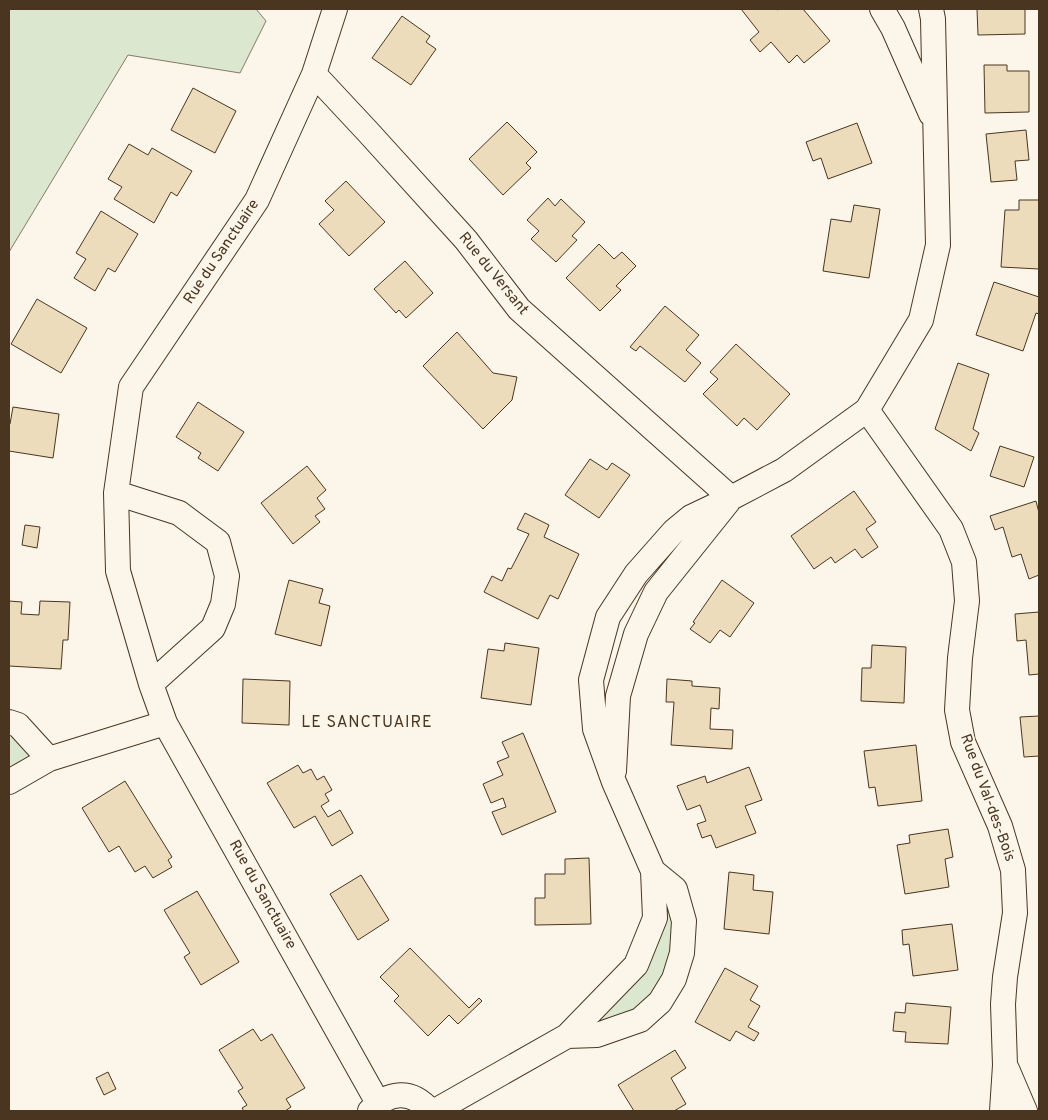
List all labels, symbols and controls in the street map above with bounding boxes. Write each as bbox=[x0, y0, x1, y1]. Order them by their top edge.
street label: Rue du Sanctuaire bbox=[180, 196, 264, 308]
street label: Rue du Versant bbox=[454, 229, 532, 319]
district label: LE SANCTUAIRE bbox=[301, 713, 433, 733]
street label: Rue du Val-des-Bois bbox=[955, 732, 1019, 864]
street label: Rue du Sanctuaire bbox=[224, 837, 300, 953]

